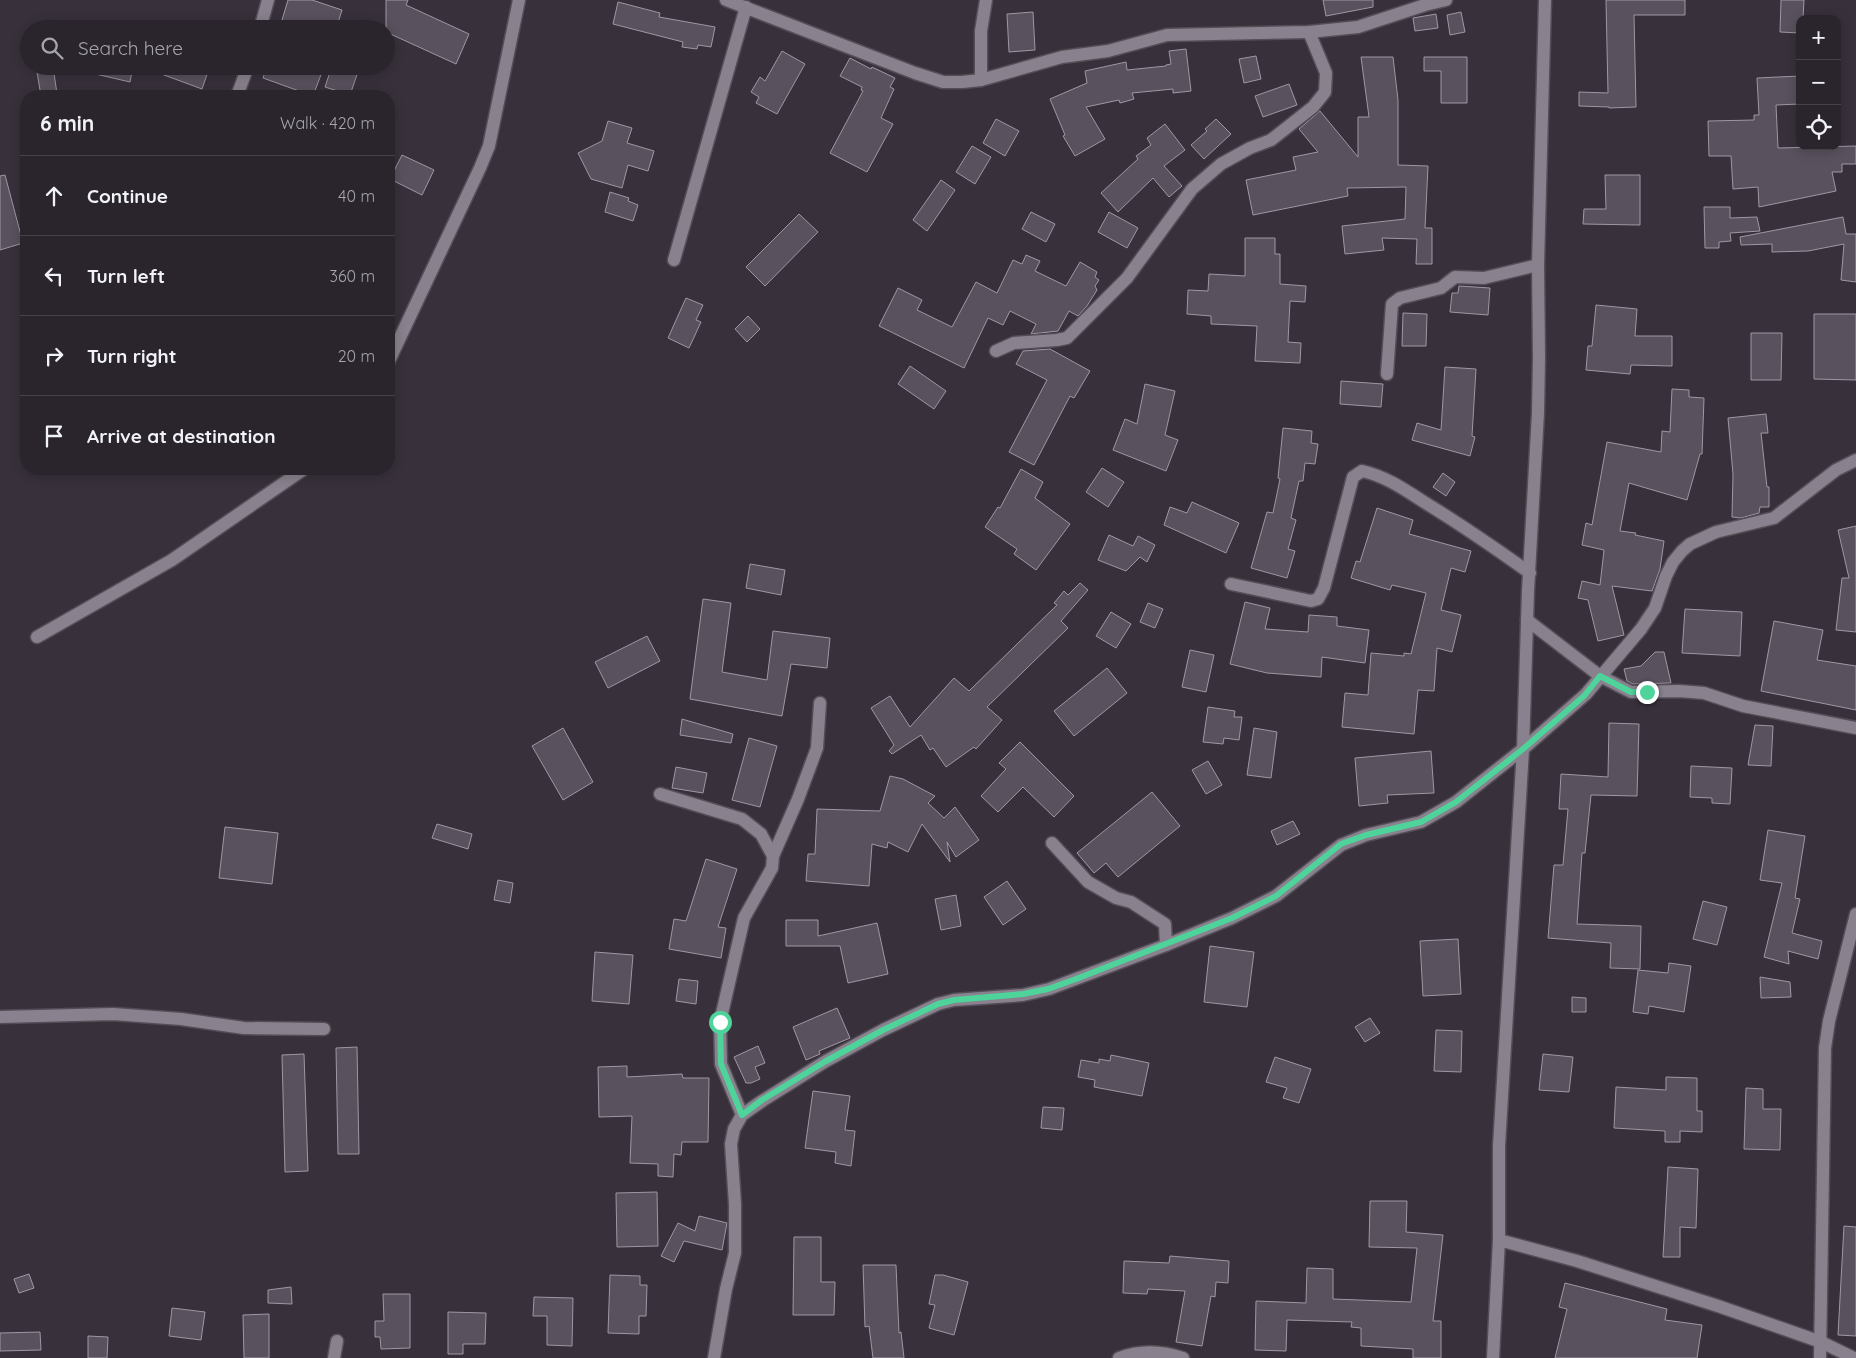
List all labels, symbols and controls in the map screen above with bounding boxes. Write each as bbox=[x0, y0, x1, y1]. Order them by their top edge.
map controls bbox=[1796, 15, 1841, 150]
button: + bbox=[1796, 15, 1841, 60]
search box bbox=[20, 20, 395, 75]
icon: search bbox=[38, 34, 66, 62]
text: Search here bbox=[78, 36, 183, 60]
button: − bbox=[1796, 60, 1841, 105]
button: locate bbox=[1796, 105, 1841, 150]
text: 6 min bbox=[40, 110, 94, 136]
text: Walk · 420 m bbox=[280, 113, 375, 133]
icon: ahead bbox=[40, 182, 68, 210]
text: Continue bbox=[87, 184, 168, 208]
text: 40 m bbox=[338, 186, 375, 206]
icon: left bbox=[40, 262, 68, 290]
text: Turn left bbox=[87, 264, 165, 288]
text: 360 m bbox=[330, 266, 375, 286]
icon: right bbox=[40, 342, 68, 370]
text: Turn right bbox=[87, 344, 176, 368]
text: 20 m bbox=[338, 346, 375, 366]
icon: arrive bbox=[40, 422, 68, 450]
text: Arrive at destination bbox=[87, 424, 276, 448]
route end bbox=[1636, 681, 1659, 704]
route start bbox=[709, 1011, 732, 1034]

